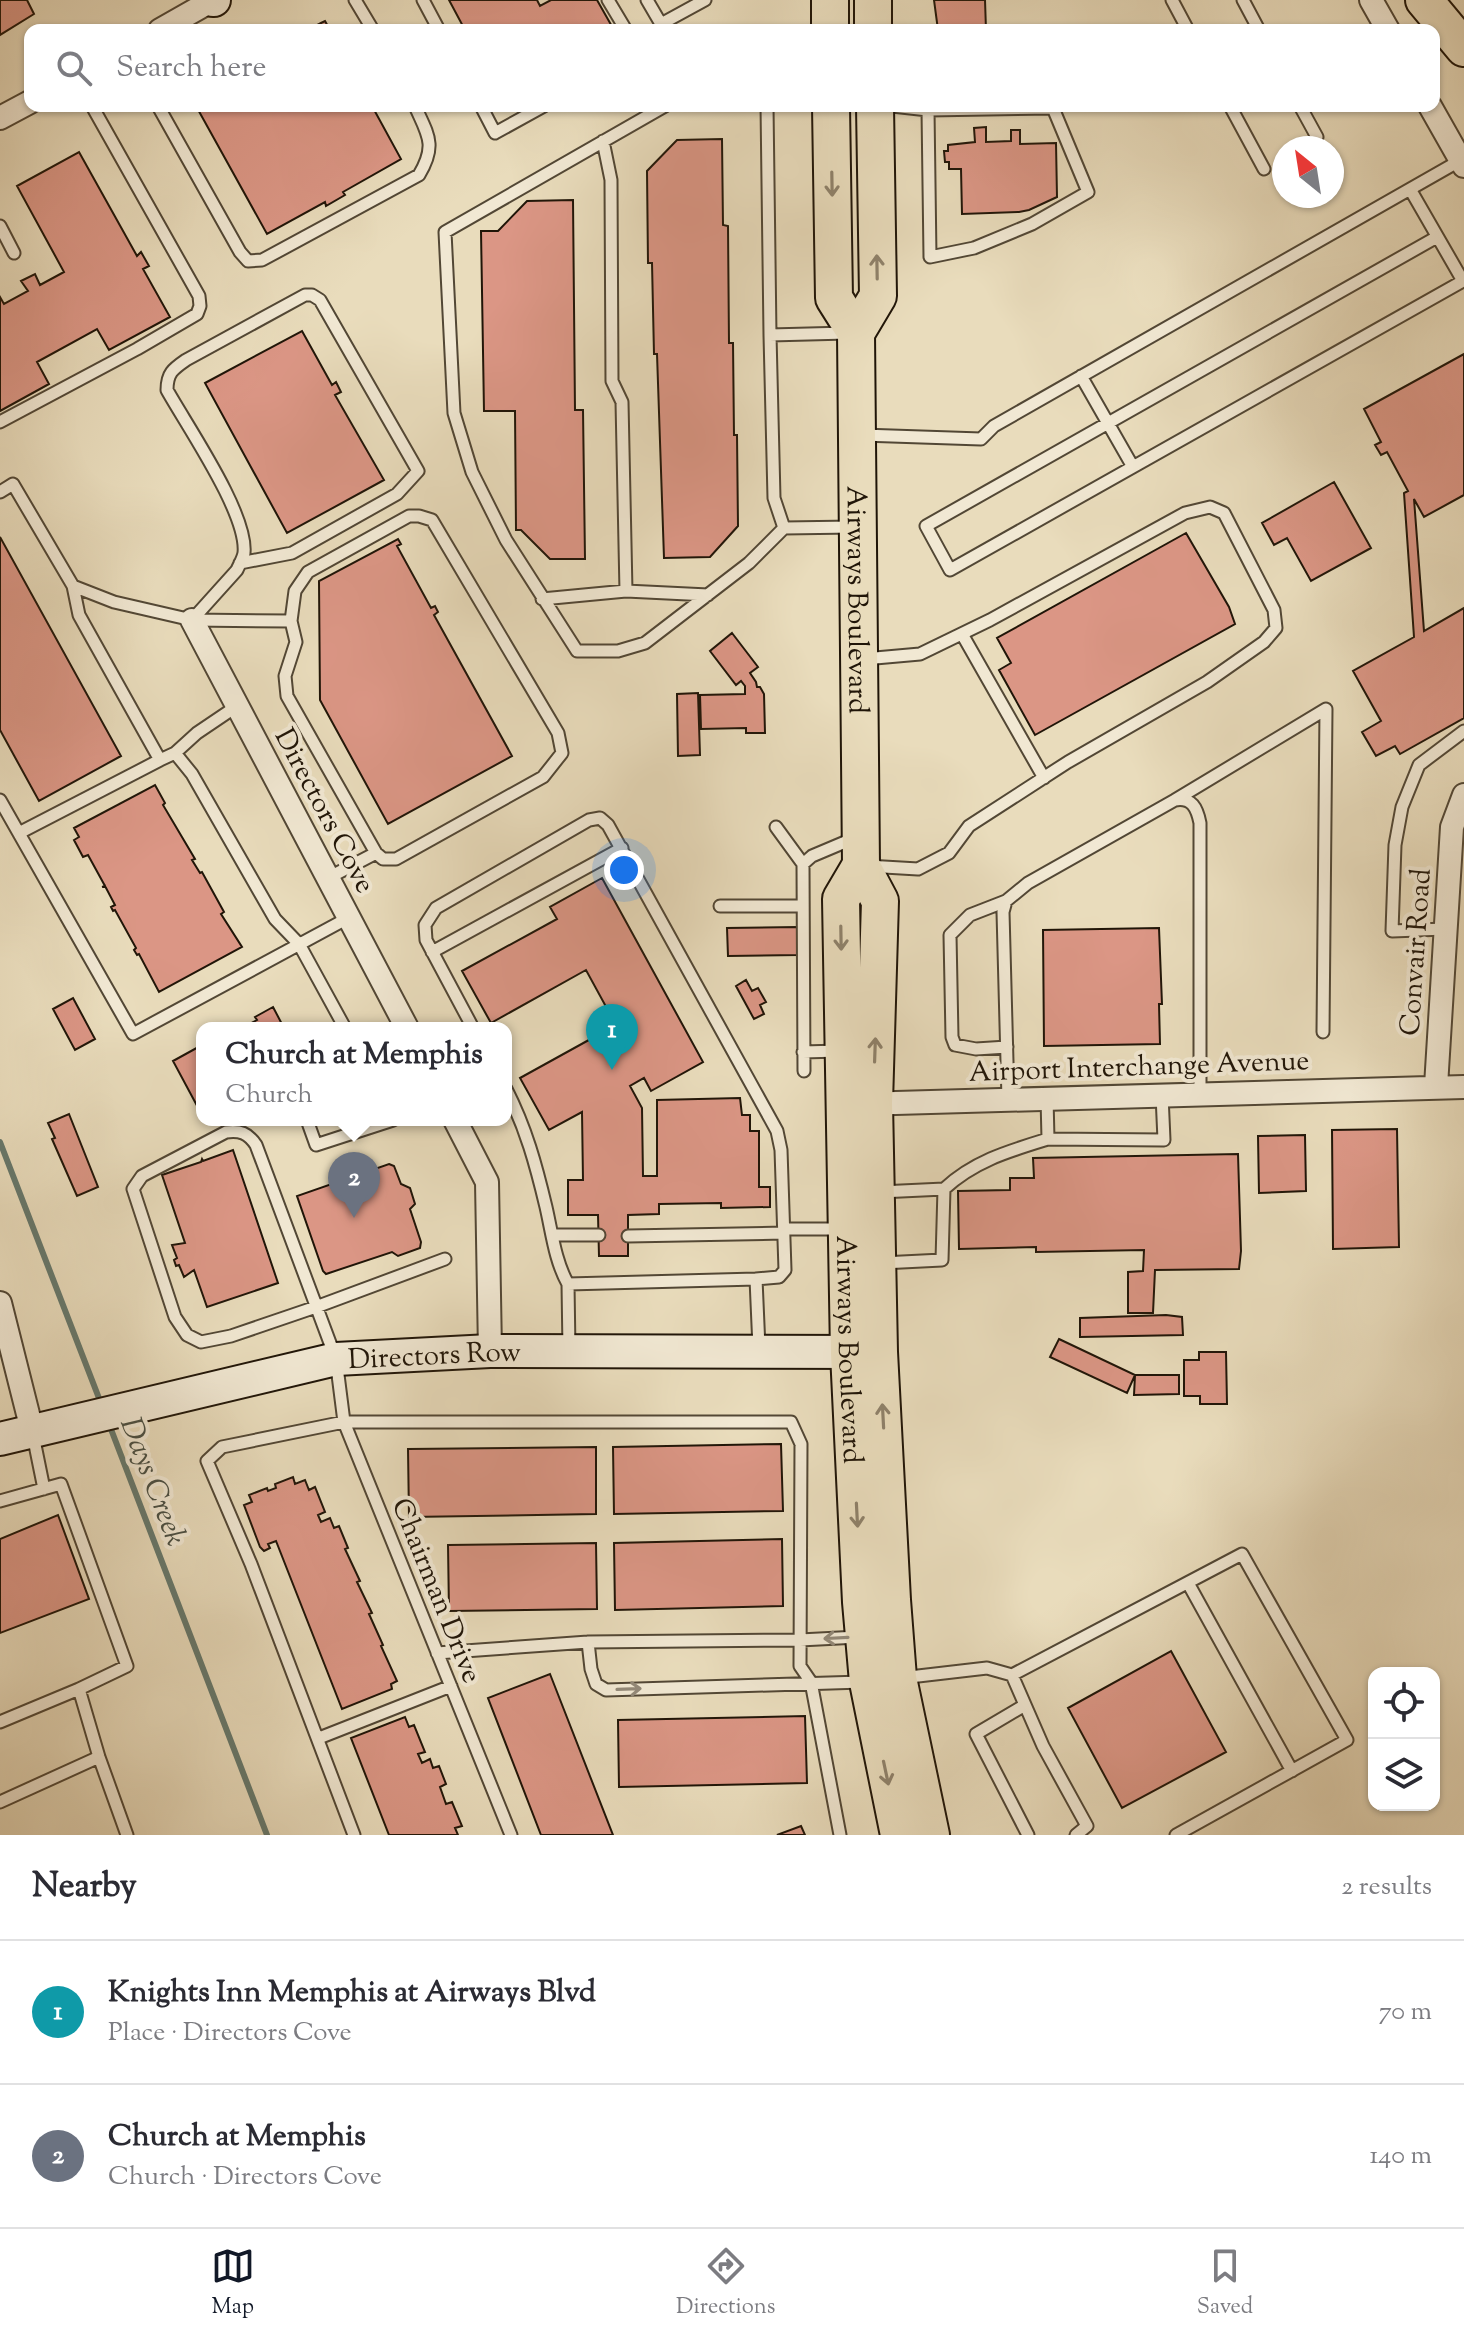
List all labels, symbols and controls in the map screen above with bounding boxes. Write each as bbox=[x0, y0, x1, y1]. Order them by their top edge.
search box bbox=[24, 24, 1440, 112]
icon: search bbox=[52, 46, 96, 90]
text: Search here bbox=[116, 47, 266, 90]
north arrow bbox=[1272, 136, 1344, 208]
one-way arrow bbox=[824, 170, 840, 197]
one-way arrow bbox=[870, 254, 885, 281]
street label: Airways Boulevard bbox=[834, 486, 877, 714]
street label: Directors Cove bbox=[263, 722, 384, 901]
your location bbox=[604, 850, 644, 890]
street label: Convair Road bbox=[1391, 867, 1443, 1037]
one-way arrow bbox=[834, 924, 849, 951]
pin: 1 bbox=[586, 1004, 638, 1070]
popup bbox=[196, 1022, 512, 1126]
text: Church at Memphis bbox=[225, 1034, 483, 1077]
one-way arrow bbox=[868, 1037, 883, 1064]
street label: Airport Interchange Avenue bbox=[968, 1042, 1310, 1094]
text: Church bbox=[225, 1077, 313, 1114]
pin: 2 bbox=[328, 1152, 380, 1218]
street label: Airways Boulevard bbox=[824, 1235, 871, 1465]
street label: Directors Row bbox=[347, 1334, 521, 1381]
one-way arrow bbox=[875, 1404, 890, 1430]
water label: Days Creek bbox=[107, 1411, 196, 1552]
street label: Chairman Drive bbox=[380, 1493, 491, 1690]
one-way arrow bbox=[850, 1501, 865, 1528]
one-way arrow bbox=[823, 1631, 850, 1646]
map controls bbox=[1368, 1667, 1440, 1811]
button: locate bbox=[1368, 1667, 1440, 1739]
one-way arrow bbox=[615, 1682, 642, 1697]
button: layers bbox=[1368, 1739, 1440, 1811]
one-way arrow bbox=[879, 1759, 894, 1785]
text: Nearby bbox=[32, 1863, 137, 1912]
text: 2 results bbox=[1341, 1869, 1432, 1906]
text: Knights Inn Memphis at Airways Blvd bbox=[108, 1972, 596, 2015]
text: 1 bbox=[54, 1994, 62, 2031]
text: 70 m bbox=[1379, 1994, 1432, 2031]
text: Place · Directors Cove bbox=[108, 2015, 352, 2052]
text: Church at Memphis bbox=[108, 2116, 366, 2159]
text: 2 bbox=[52, 2138, 64, 2175]
text: 140 m bbox=[1369, 2138, 1432, 2175]
text: Church · Directors Cove bbox=[108, 2159, 382, 2196]
tab: Map bbox=[211, 2244, 255, 2324]
tab: Directions bbox=[676, 2244, 775, 2324]
tab: Saved bbox=[1197, 2244, 1253, 2324]

